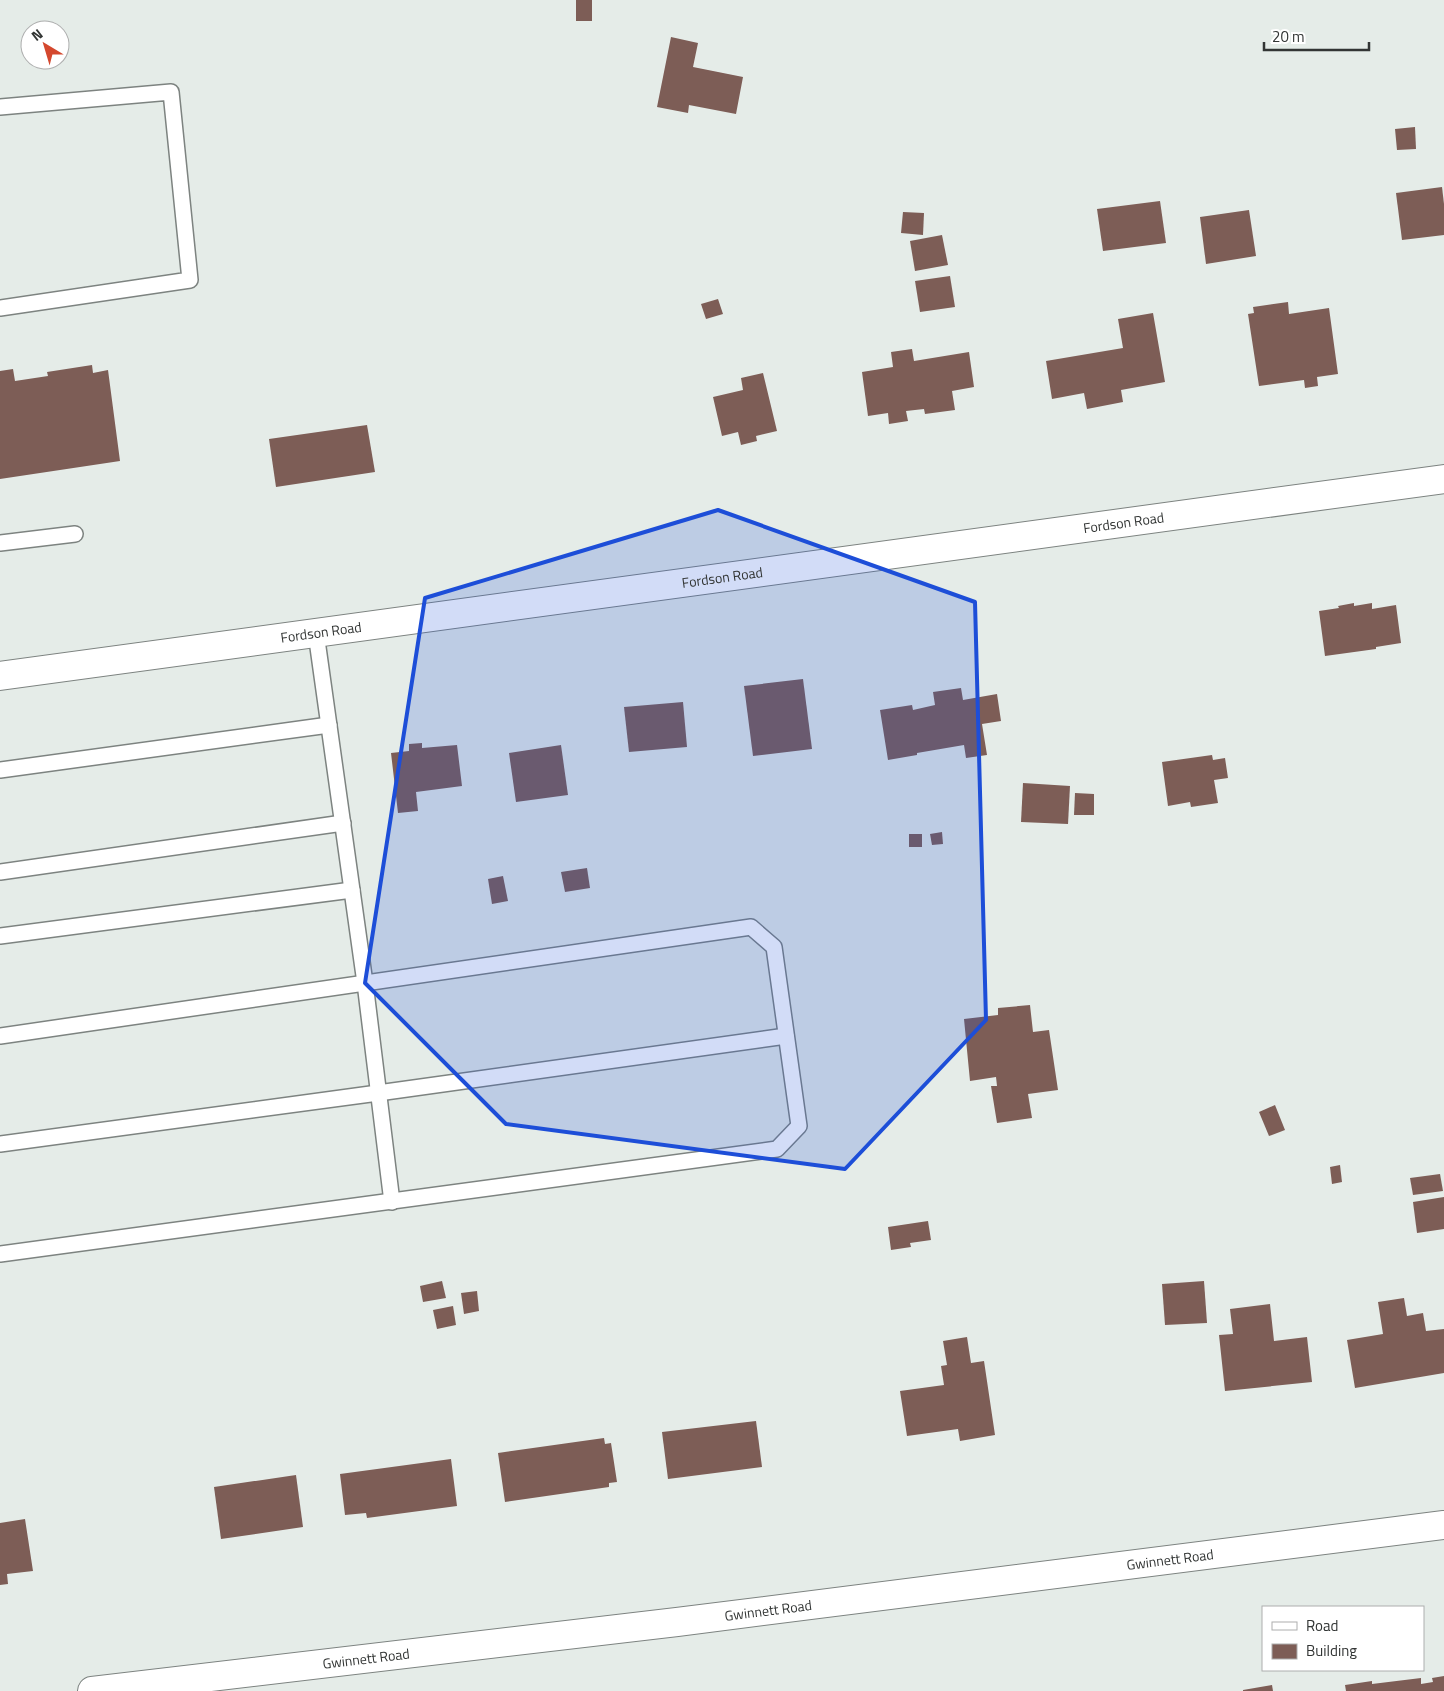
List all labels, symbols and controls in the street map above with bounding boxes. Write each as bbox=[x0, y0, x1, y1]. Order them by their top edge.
north arrow bbox=[20, 20, 70, 70]
scale bar bbox=[1264, 20, 1369, 52]
text: N bbox=[26, 23, 47, 46]
text: 20 m bbox=[1272, 25, 1305, 48]
street label: Fordson Road bbox=[1082, 506, 1165, 538]
street label: Fordson Road bbox=[680, 561, 764, 593]
street label: Fordson Road bbox=[279, 616, 363, 648]
street label: Gwinnett Road bbox=[1125, 1543, 1215, 1575]
street label: Gwinnett Road bbox=[723, 1594, 813, 1626]
legend bbox=[1262, 1606, 1424, 1671]
text: Road bbox=[1306, 1614, 1338, 1637]
text: Building bbox=[1306, 1639, 1357, 1662]
street label: Gwinnett Road bbox=[321, 1643, 411, 1674]

